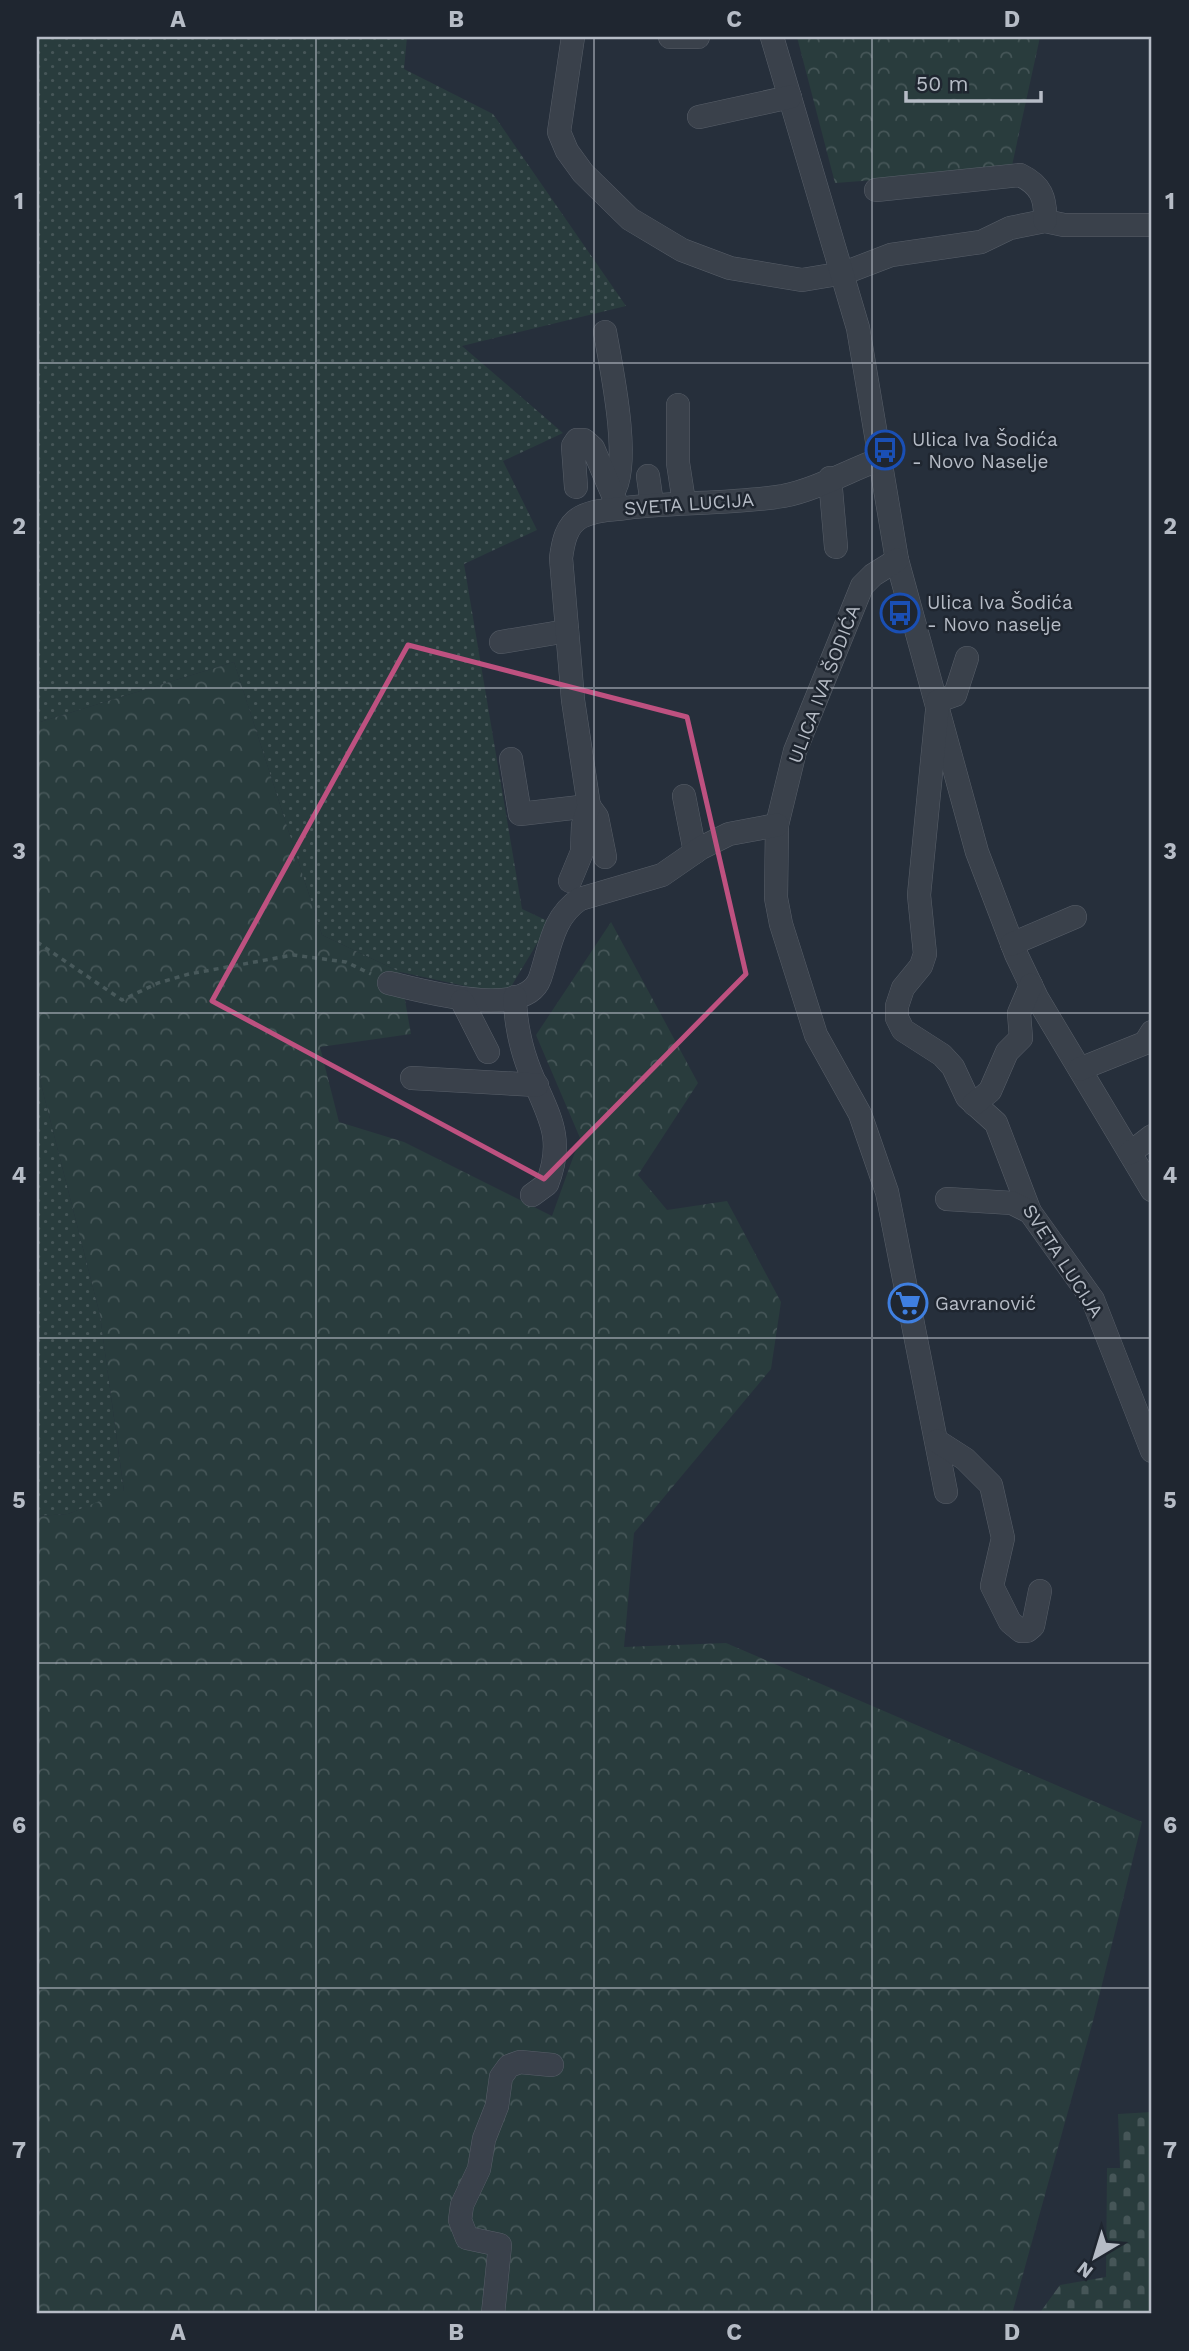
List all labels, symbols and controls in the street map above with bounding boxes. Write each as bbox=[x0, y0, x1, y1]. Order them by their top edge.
text: A bbox=[170, 6, 186, 33]
text: B bbox=[448, 6, 464, 33]
text: C bbox=[726, 6, 742, 33]
text: D bbox=[1004, 6, 1020, 33]
scale bar bbox=[906, 60, 1040, 104]
text: 50 m bbox=[916, 71, 968, 96]
text: 1 bbox=[14, 188, 24, 215]
text: 1 bbox=[1165, 188, 1175, 215]
place label: Ulica Iva Šodića - Novo Naselje bbox=[912, 428, 1058, 473]
bus stop icon: Ulica Iva Šodića - Novo Naselje bbox=[864, 429, 906, 471]
street label: SVETA LUCIJA bbox=[623, 488, 755, 520]
text: 2 bbox=[12, 513, 26, 540]
text: 2 bbox=[1163, 513, 1177, 540]
place label: Ulica Iva Šodića - Novo naselje bbox=[927, 591, 1073, 636]
bus stop icon: Ulica Iva Šodića - Novo naselje bbox=[879, 592, 921, 634]
street label: ULICA IVA ŠODIĆA bbox=[783, 601, 865, 767]
text: 3 bbox=[12, 838, 26, 865]
text: 3 bbox=[1163, 838, 1177, 865]
text: 4 bbox=[12, 1162, 27, 1189]
text: 4 bbox=[1163, 1162, 1178, 1189]
street label: SVETA LUCIJA bbox=[1018, 1200, 1108, 1322]
supermarket icon: Gavranović bbox=[887, 1282, 929, 1324]
place label: Gavranović bbox=[935, 1292, 1036, 1315]
text: 5 bbox=[12, 1487, 26, 1514]
text: 5 bbox=[1163, 1487, 1177, 1514]
text: 6 bbox=[12, 1812, 26, 1839]
text: 6 bbox=[1163, 1812, 1177, 1839]
text: 7 bbox=[12, 2137, 26, 2164]
text: 7 bbox=[1163, 2137, 1177, 2164]
north arrow bbox=[1060, 2222, 1130, 2292]
text: N bbox=[1072, 2257, 1097, 2283]
text: A bbox=[170, 2319, 186, 2346]
text: B bbox=[448, 2319, 464, 2346]
text: C bbox=[726, 2319, 742, 2346]
text: D bbox=[1004, 2319, 1020, 2346]

